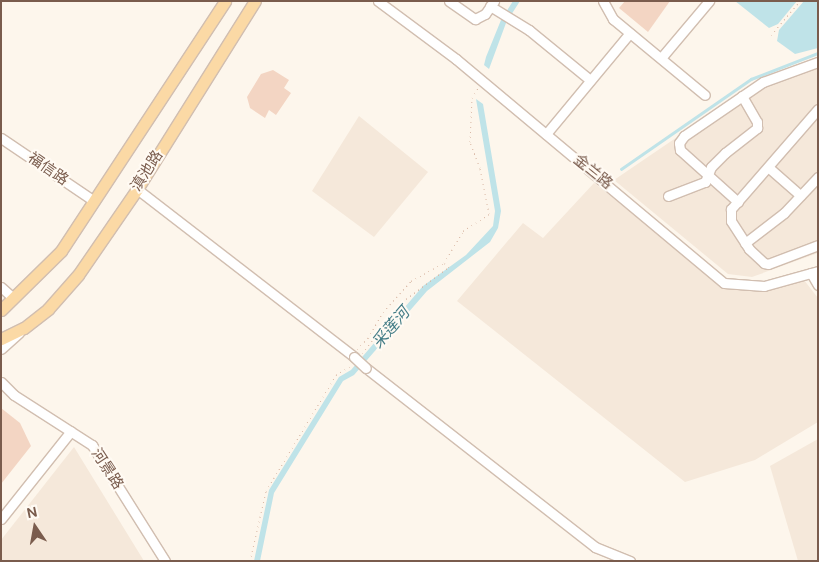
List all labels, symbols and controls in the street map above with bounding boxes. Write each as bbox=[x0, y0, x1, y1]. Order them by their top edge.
street label: 滇池路 bbox=[127, 147, 167, 195]
street label: 福信路 bbox=[24, 149, 72, 189]
street label: 金兰路 bbox=[570, 151, 616, 193]
water label: 采莲河 bbox=[368, 304, 414, 352]
street label: 河景路 bbox=[87, 445, 127, 493]
north arrow bbox=[10, 502, 60, 552]
text: N bbox=[25, 502, 39, 522]

